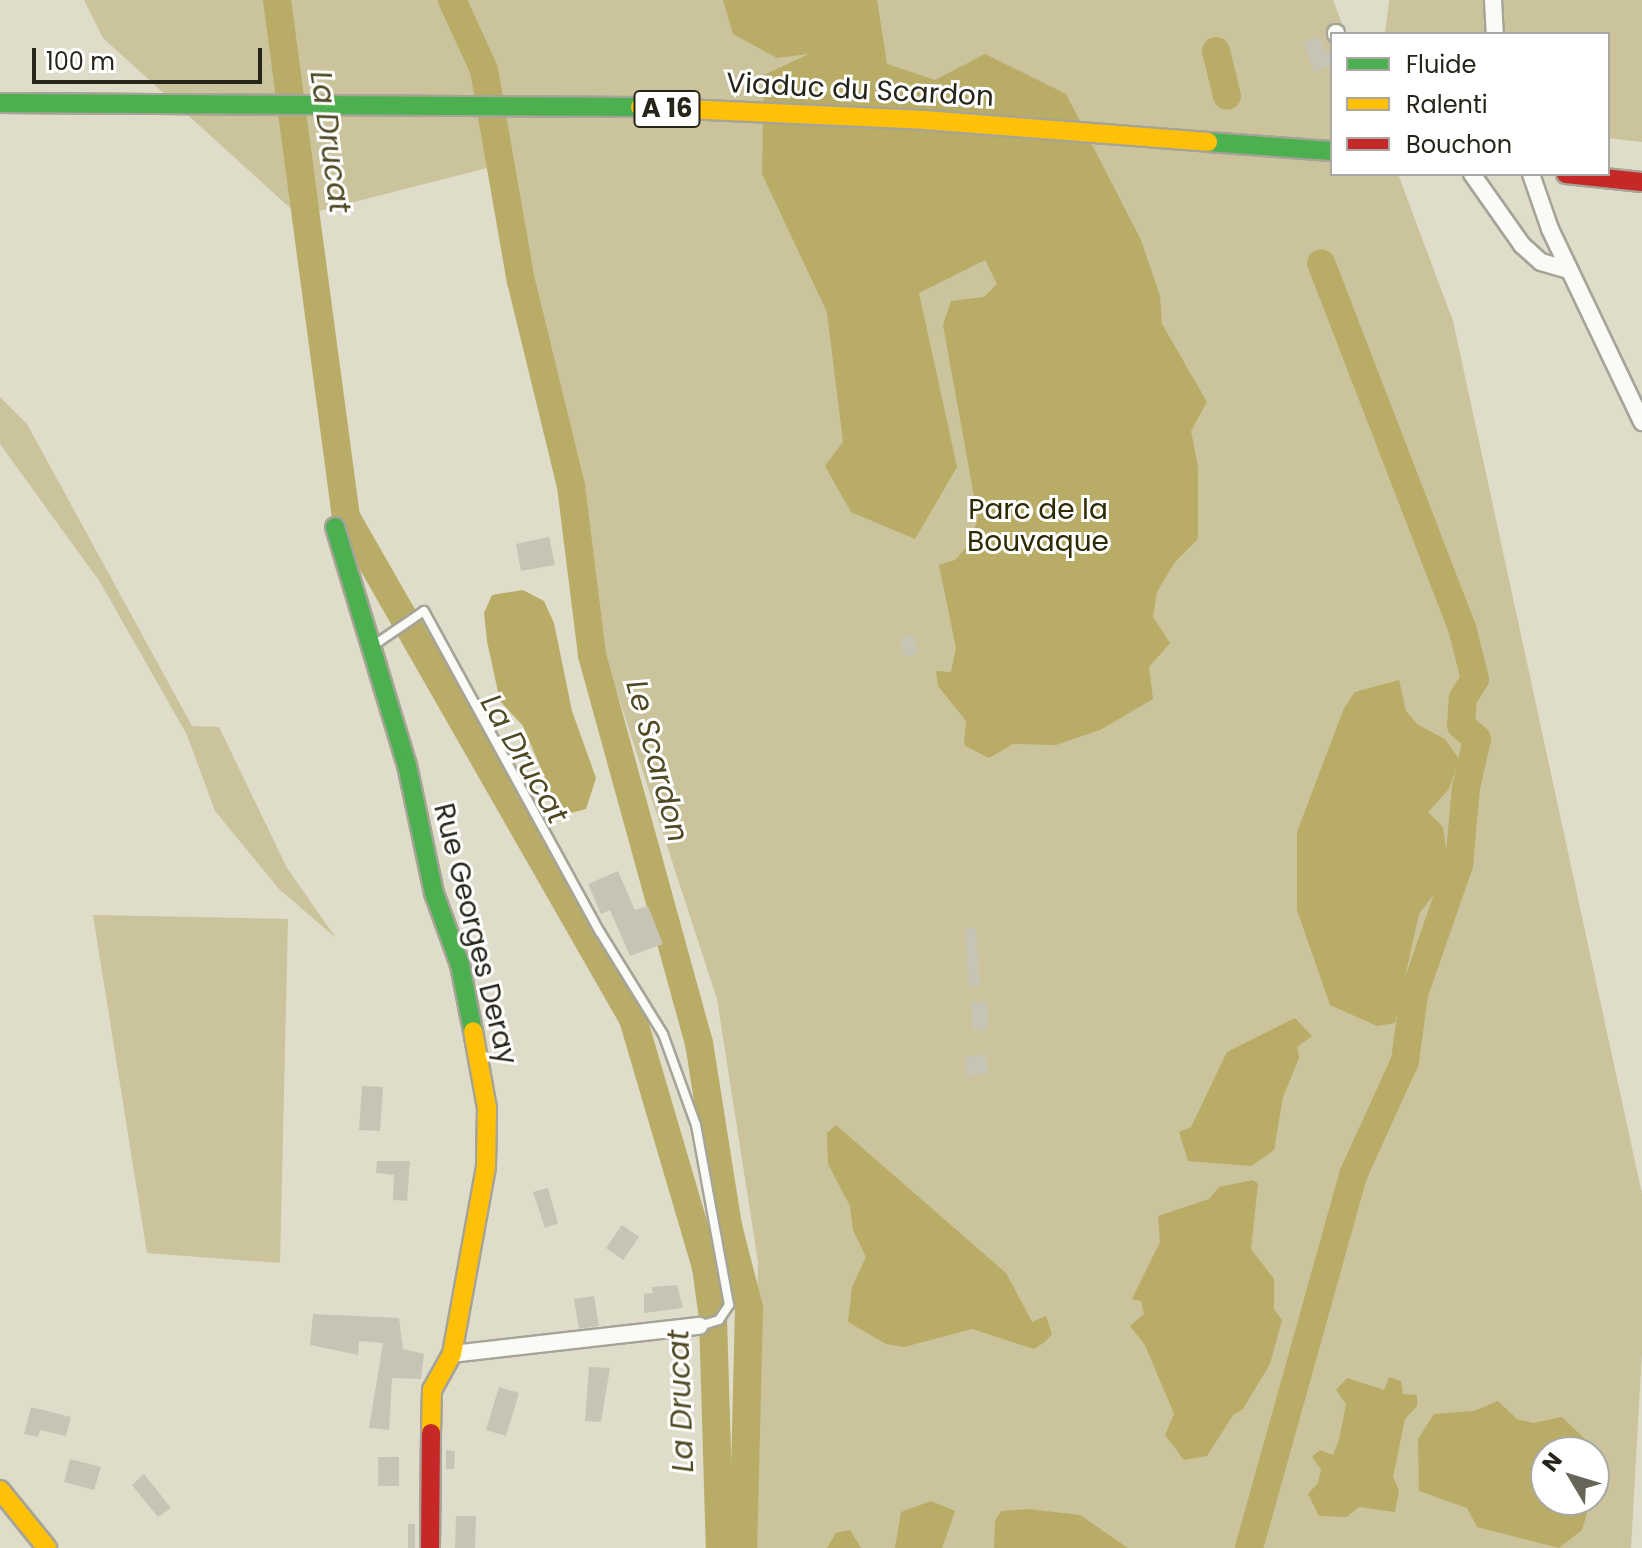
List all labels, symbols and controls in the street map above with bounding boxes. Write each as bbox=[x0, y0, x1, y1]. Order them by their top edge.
scale bar bbox=[36, 32, 266, 82]
legend bbox=[1330, 32, 1610, 176]
text: 100 m bbox=[46, 45, 115, 78]
text: Fluide bbox=[1406, 48, 1476, 81]
street label: Viaduc du Scardon bbox=[725, 66, 995, 114]
water label: La Drucat bbox=[302, 69, 358, 215]
road number: A 16 bbox=[633, 87, 701, 131]
text: Ralenti bbox=[1406, 88, 1488, 121]
text: Bouchon bbox=[1406, 128, 1512, 161]
park label: Parc de la Bouvaque bbox=[967, 493, 1109, 559]
water label: Le Scardon bbox=[618, 676, 696, 846]
water label: La Drucat bbox=[473, 688, 575, 830]
street label: Rue Georges Deray bbox=[426, 800, 524, 1068]
water label: La Drucat bbox=[661, 1329, 701, 1473]
north arrow bbox=[1530, 1436, 1610, 1516]
text: N bbox=[1535, 1446, 1570, 1478]

